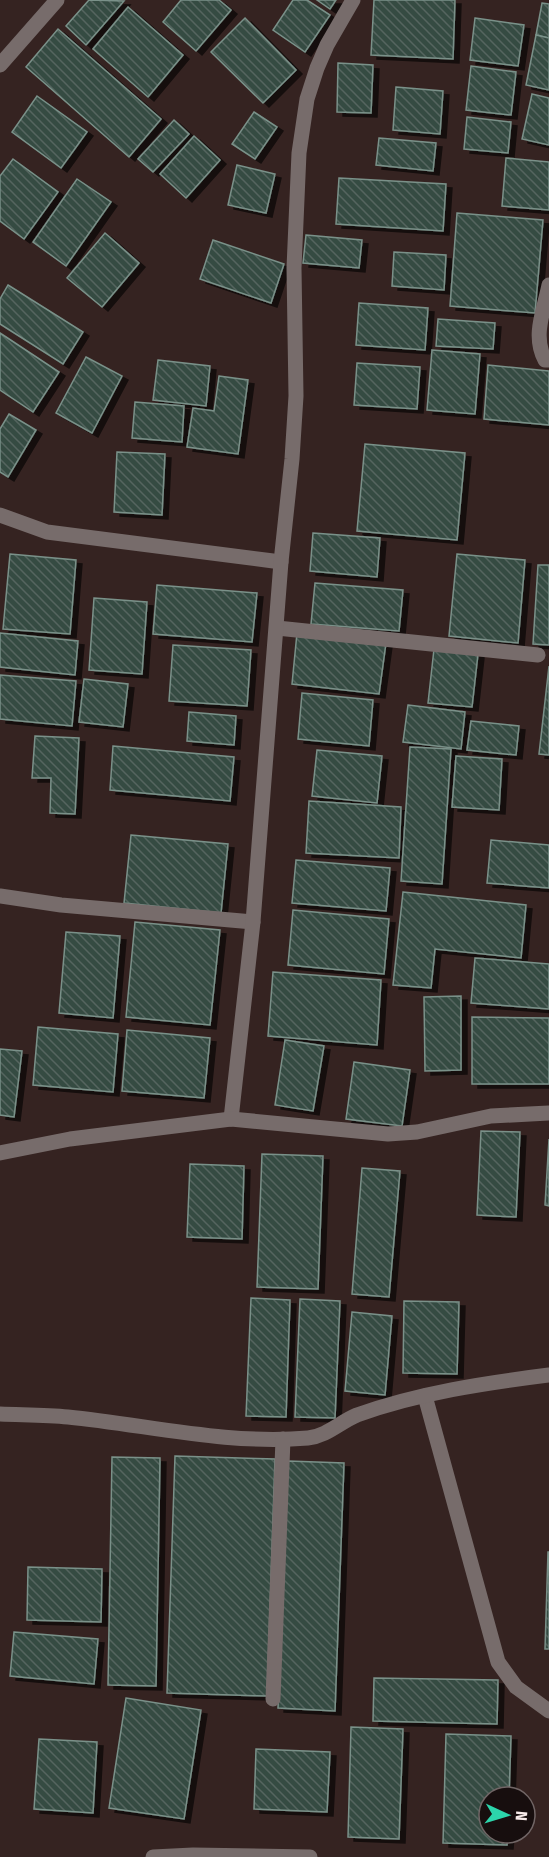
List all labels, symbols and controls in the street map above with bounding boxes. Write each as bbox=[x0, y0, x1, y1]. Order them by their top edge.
north arrow bbox=[477, 1785, 537, 1845]
text: N bbox=[512, 1811, 531, 1821]

